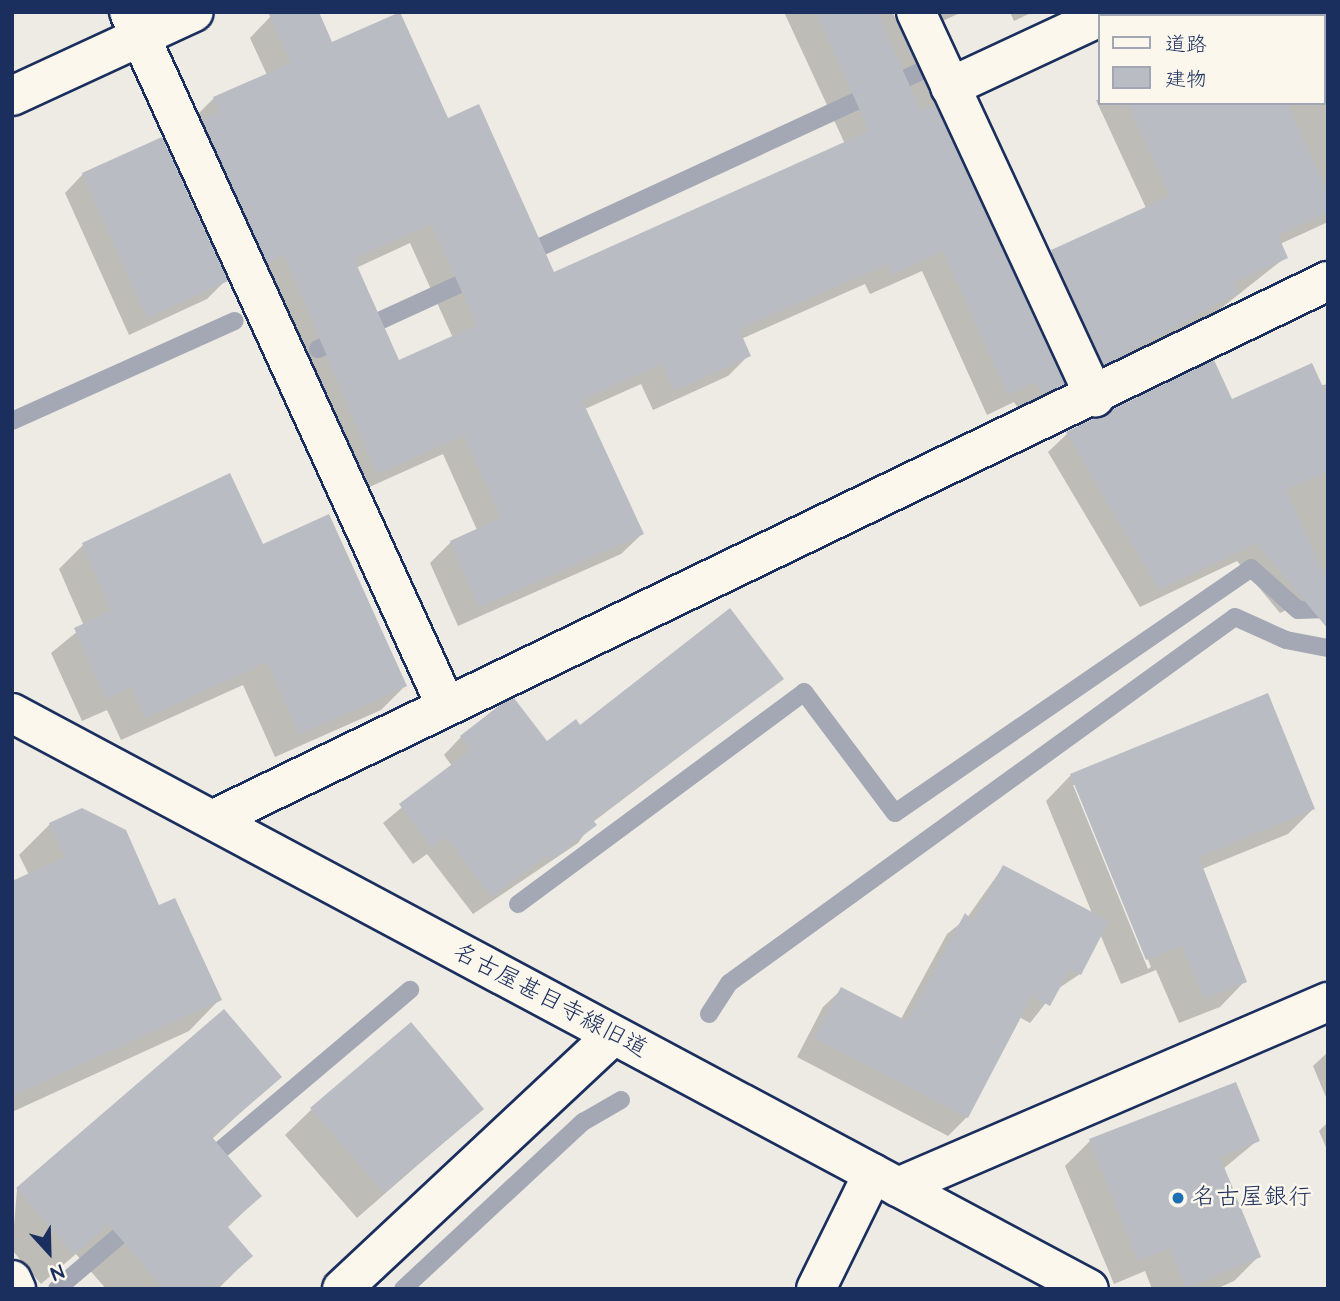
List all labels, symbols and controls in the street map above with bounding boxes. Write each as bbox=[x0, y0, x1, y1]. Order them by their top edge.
legend bbox=[1098, 14, 1326, 105]
text: 道路 bbox=[1165, 30, 1207, 59]
text: 建物 bbox=[1165, 65, 1207, 94]
street label: 名古屋甚目寺線旧道 bbox=[448, 938, 652, 1064]
place label: 名古屋銀行 bbox=[1192, 1184, 1312, 1212]
marker: 名古屋銀行 bbox=[1170, 1190, 1186, 1206]
north arrow bbox=[14, 1217, 84, 1287]
text: N bbox=[46, 1257, 68, 1287]

